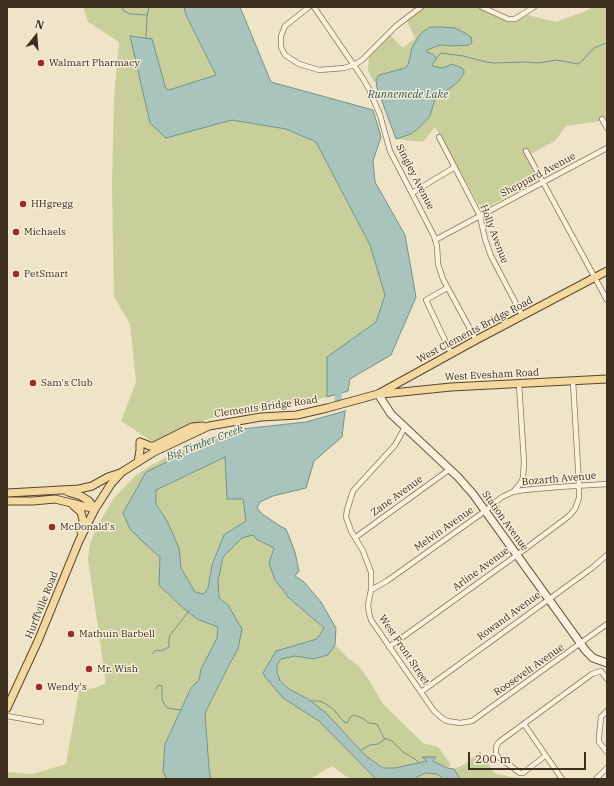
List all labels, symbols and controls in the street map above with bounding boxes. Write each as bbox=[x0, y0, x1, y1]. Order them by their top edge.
north arrow bbox=[16, 16, 56, 56]
text: N bbox=[33, 17, 46, 32]
place label: Walmart Pharmacy bbox=[49, 57, 140, 69]
marker: Walmart Pharmacy bbox=[36, 58, 46, 68]
water label: Runnemede Lake bbox=[368, 88, 448, 102]
street label: Singley Avenue bbox=[393, 142, 437, 212]
street label: Sheppard Avenue bbox=[498, 150, 578, 200]
place label: HHgregg bbox=[31, 198, 73, 210]
marker: HHgregg bbox=[18, 199, 28, 209]
street label: Holly Avenue bbox=[477, 203, 511, 265]
place label: Michaels bbox=[24, 226, 66, 238]
marker: Michaels bbox=[11, 227, 21, 237]
place label: PetSmart bbox=[24, 268, 68, 280]
marker: PetSmart bbox=[11, 269, 21, 279]
street label: West Clements Bridge Road bbox=[415, 294, 535, 366]
street label: West Evesham Road bbox=[445, 367, 539, 383]
place label: Sam's Club bbox=[41, 377, 93, 389]
marker: Sam's Club bbox=[28, 378, 38, 388]
street label: Clements Bridge Road bbox=[214, 394, 318, 420]
water label: Big Timber Creek bbox=[165, 422, 245, 464]
street label: Bozarth Avenue bbox=[521, 470, 597, 488]
street label: Zane Avenue bbox=[369, 473, 425, 519]
street label: Station Avenue bbox=[479, 489, 531, 553]
street label: Melvin Avenue bbox=[412, 504, 476, 554]
place label: McDonald's bbox=[60, 521, 115, 533]
marker: McDonald's bbox=[47, 522, 57, 532]
street label: Arline Avenue bbox=[451, 545, 511, 593]
street label: Hurffville Road bbox=[23, 570, 61, 640]
street label: Rowand Avenue bbox=[475, 589, 543, 643]
street label: West Front Street bbox=[376, 613, 432, 687]
place label: Mathuin Barbell bbox=[79, 628, 155, 640]
marker: Mathuin Barbell bbox=[66, 629, 76, 639]
street label: Roosevelt Avenue bbox=[492, 641, 566, 699]
place label: Mr. Wish bbox=[97, 663, 138, 675]
marker: Mr. Wish bbox=[84, 664, 94, 674]
place label: Wendy's bbox=[47, 681, 87, 693]
marker: Wendy's bbox=[34, 682, 44, 692]
scale bar bbox=[470, 744, 588, 770]
text: 200 m bbox=[475, 751, 511, 766]

